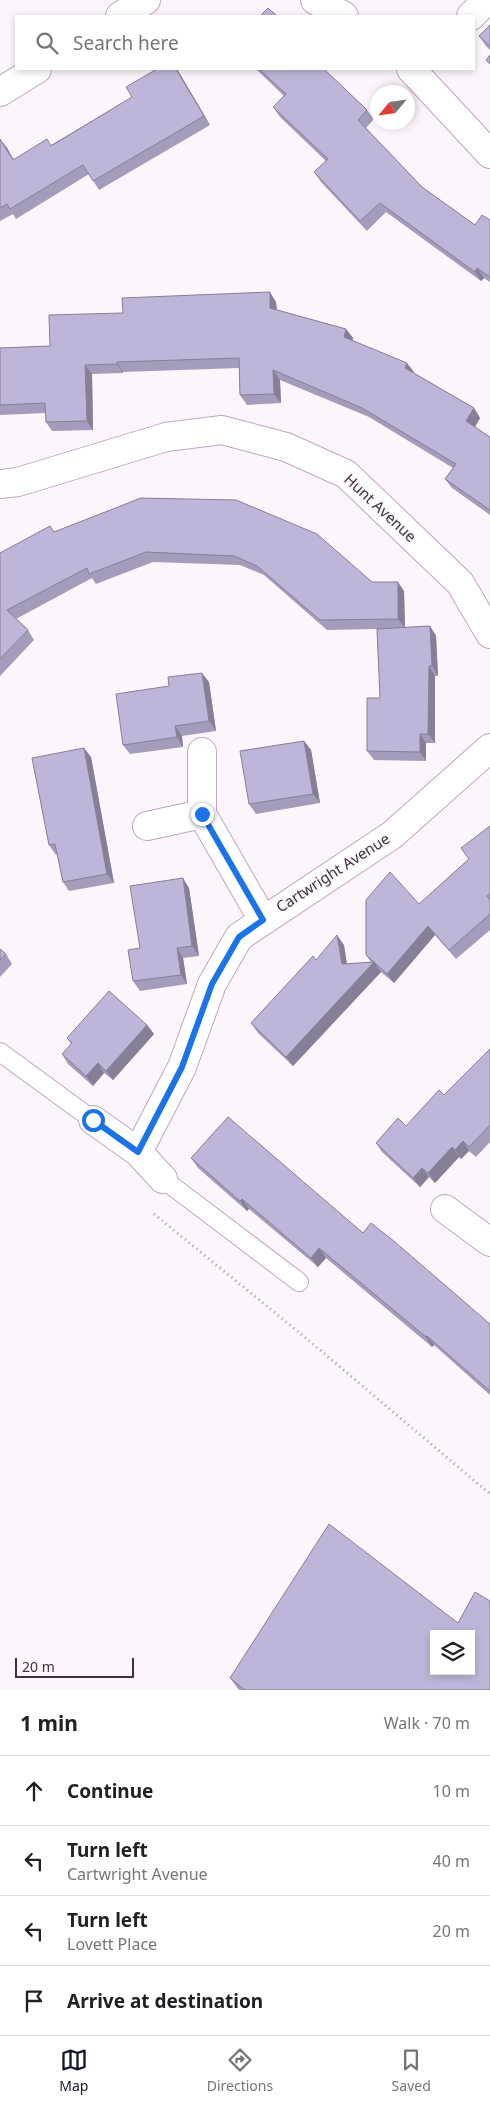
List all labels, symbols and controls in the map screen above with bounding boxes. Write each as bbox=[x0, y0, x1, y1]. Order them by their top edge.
search box bbox=[15, 15, 475, 70]
icon: search bbox=[33, 29, 61, 57]
text: Search here bbox=[73, 30, 179, 56]
north arrow bbox=[370, 85, 415, 130]
street label: Hunt Avenue bbox=[340, 469, 421, 546]
route end bbox=[191, 803, 214, 826]
street label: Cartwright Avenue bbox=[272, 828, 393, 916]
route start bbox=[82, 1109, 105, 1132]
map controls bbox=[430, 1630, 475, 1675]
button: layers bbox=[430, 1630, 475, 1675]
scale bar bbox=[15, 1655, 134, 1678]
text: 20 m bbox=[22, 1657, 55, 1676]
text: 1 min bbox=[20, 1709, 78, 1737]
text: Walk · 70 m bbox=[384, 1712, 470, 1734]
icon: ahead bbox=[20, 1777, 48, 1805]
text: Continue bbox=[67, 1778, 153, 1804]
text: 10 m bbox=[433, 1780, 470, 1802]
text: Turn left bbox=[67, 1837, 148, 1863]
icon: left bbox=[20, 1847, 48, 1875]
text: 40 m bbox=[433, 1850, 470, 1872]
text: Cartwright Avenue bbox=[67, 1863, 208, 1885]
text: Turn left bbox=[67, 1907, 148, 1933]
icon: left bbox=[20, 1917, 48, 1945]
text: 20 m bbox=[433, 1920, 470, 1942]
text: Lovett Place bbox=[67, 1933, 157, 1955]
icon: arrive bbox=[20, 1987, 48, 2015]
text: Arrive at destination bbox=[67, 1988, 263, 2014]
tab: Map bbox=[59, 2046, 88, 2095]
tab: Directions bbox=[207, 2046, 273, 2095]
tab: Saved bbox=[392, 2046, 431, 2095]

